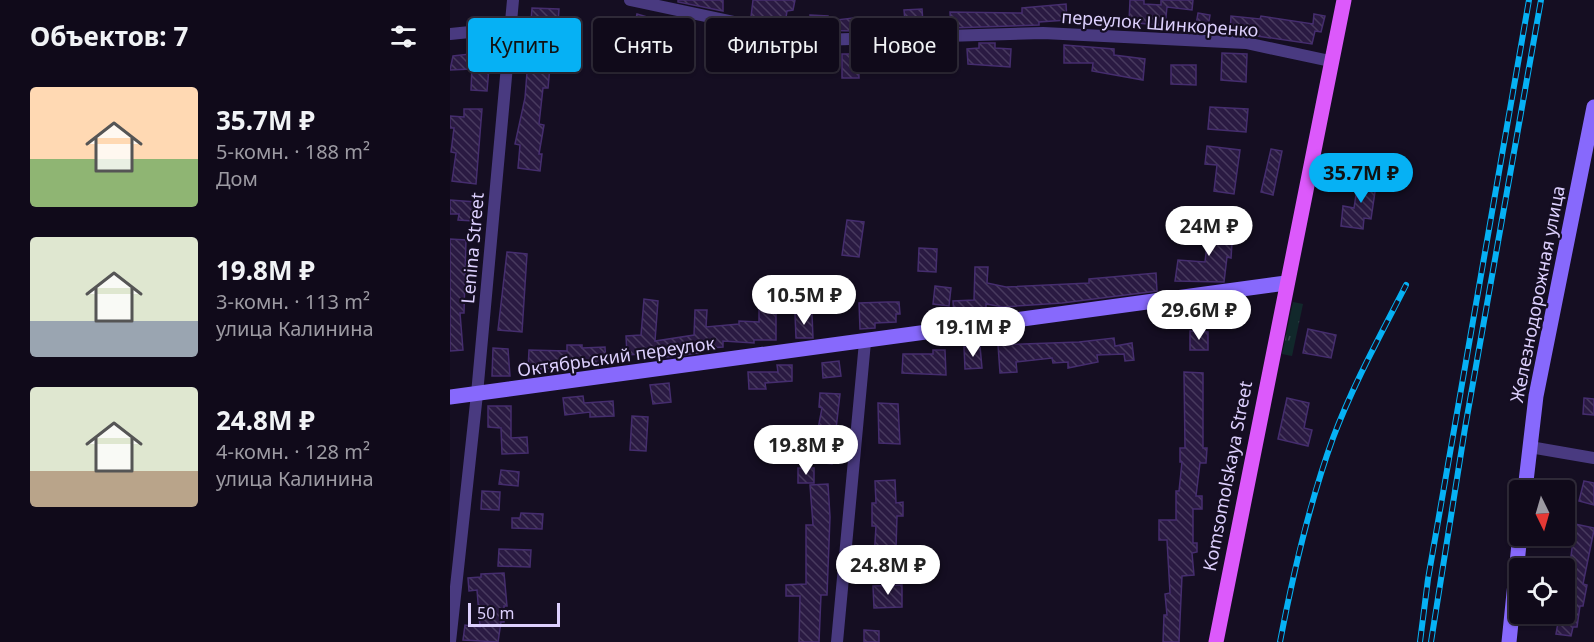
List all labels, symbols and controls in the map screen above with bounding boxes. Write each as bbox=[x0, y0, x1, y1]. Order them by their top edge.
street label: переулок Шинкоренко bbox=[1061, 4, 1259, 42]
text: Объектов: 7 bbox=[30, 18, 188, 54]
chip: Купить bbox=[468, 18, 581, 72]
chip: Снять bbox=[593, 18, 694, 72]
chip: Фильтры bbox=[706, 18, 839, 72]
chip: Новое bbox=[851, 18, 957, 72]
icon: filters bbox=[387, 20, 420, 53]
text: 35.7M ₽ bbox=[216, 102, 315, 138]
icon: home bbox=[78, 111, 150, 183]
text: 5-комн. · 188 m² bbox=[216, 138, 370, 165]
pin: 35.7M ₽ bbox=[1306, 153, 1416, 204]
text: 35.7M ₽ bbox=[1323, 159, 1399, 186]
text: Дом bbox=[216, 165, 258, 192]
street label: Железнодорожная улица bbox=[1504, 184, 1570, 404]
street label: Lenina Street bbox=[455, 191, 489, 305]
pin: 24M ₽ bbox=[1167, 206, 1251, 257]
text: 24M ₽ bbox=[1180, 212, 1238, 239]
text: 19.8M ₽ bbox=[216, 252, 315, 288]
icon: home bbox=[78, 261, 150, 333]
pin: 10.5M ₽ bbox=[749, 275, 859, 326]
text: 10.5M ₽ bbox=[766, 281, 842, 308]
text: 3-комн. · 113 m² bbox=[216, 288, 370, 315]
pin: 29.6M ₽ bbox=[1144, 290, 1254, 341]
text: 29.6M ₽ bbox=[1161, 296, 1237, 323]
pin: 19.1M ₽ bbox=[918, 307, 1028, 358]
text: 19.1M ₽ bbox=[935, 313, 1011, 340]
text: улица Калинина bbox=[216, 315, 374, 342]
street label: Октябрьский переулок bbox=[516, 330, 717, 382]
street label: Komsomolskaya Street bbox=[1197, 378, 1257, 573]
text: 24.8M ₽ bbox=[216, 402, 315, 438]
icon: home bbox=[78, 411, 150, 483]
pin: 19.8M ₽ bbox=[751, 425, 861, 476]
text: 19.8M ₽ bbox=[768, 431, 844, 458]
text: 4-комн. · 128 m² bbox=[216, 438, 370, 465]
text: улица Калинина bbox=[216, 465, 374, 492]
north arrow bbox=[1509, 480, 1575, 546]
map controls bbox=[1509, 480, 1575, 624]
pin: 24.8M ₽ bbox=[833, 545, 943, 596]
text: 24.8M ₽ bbox=[850, 551, 926, 578]
button: locate bbox=[1509, 558, 1575, 624]
scale bar bbox=[468, 600, 560, 628]
text: 50 m bbox=[477, 602, 514, 624]

